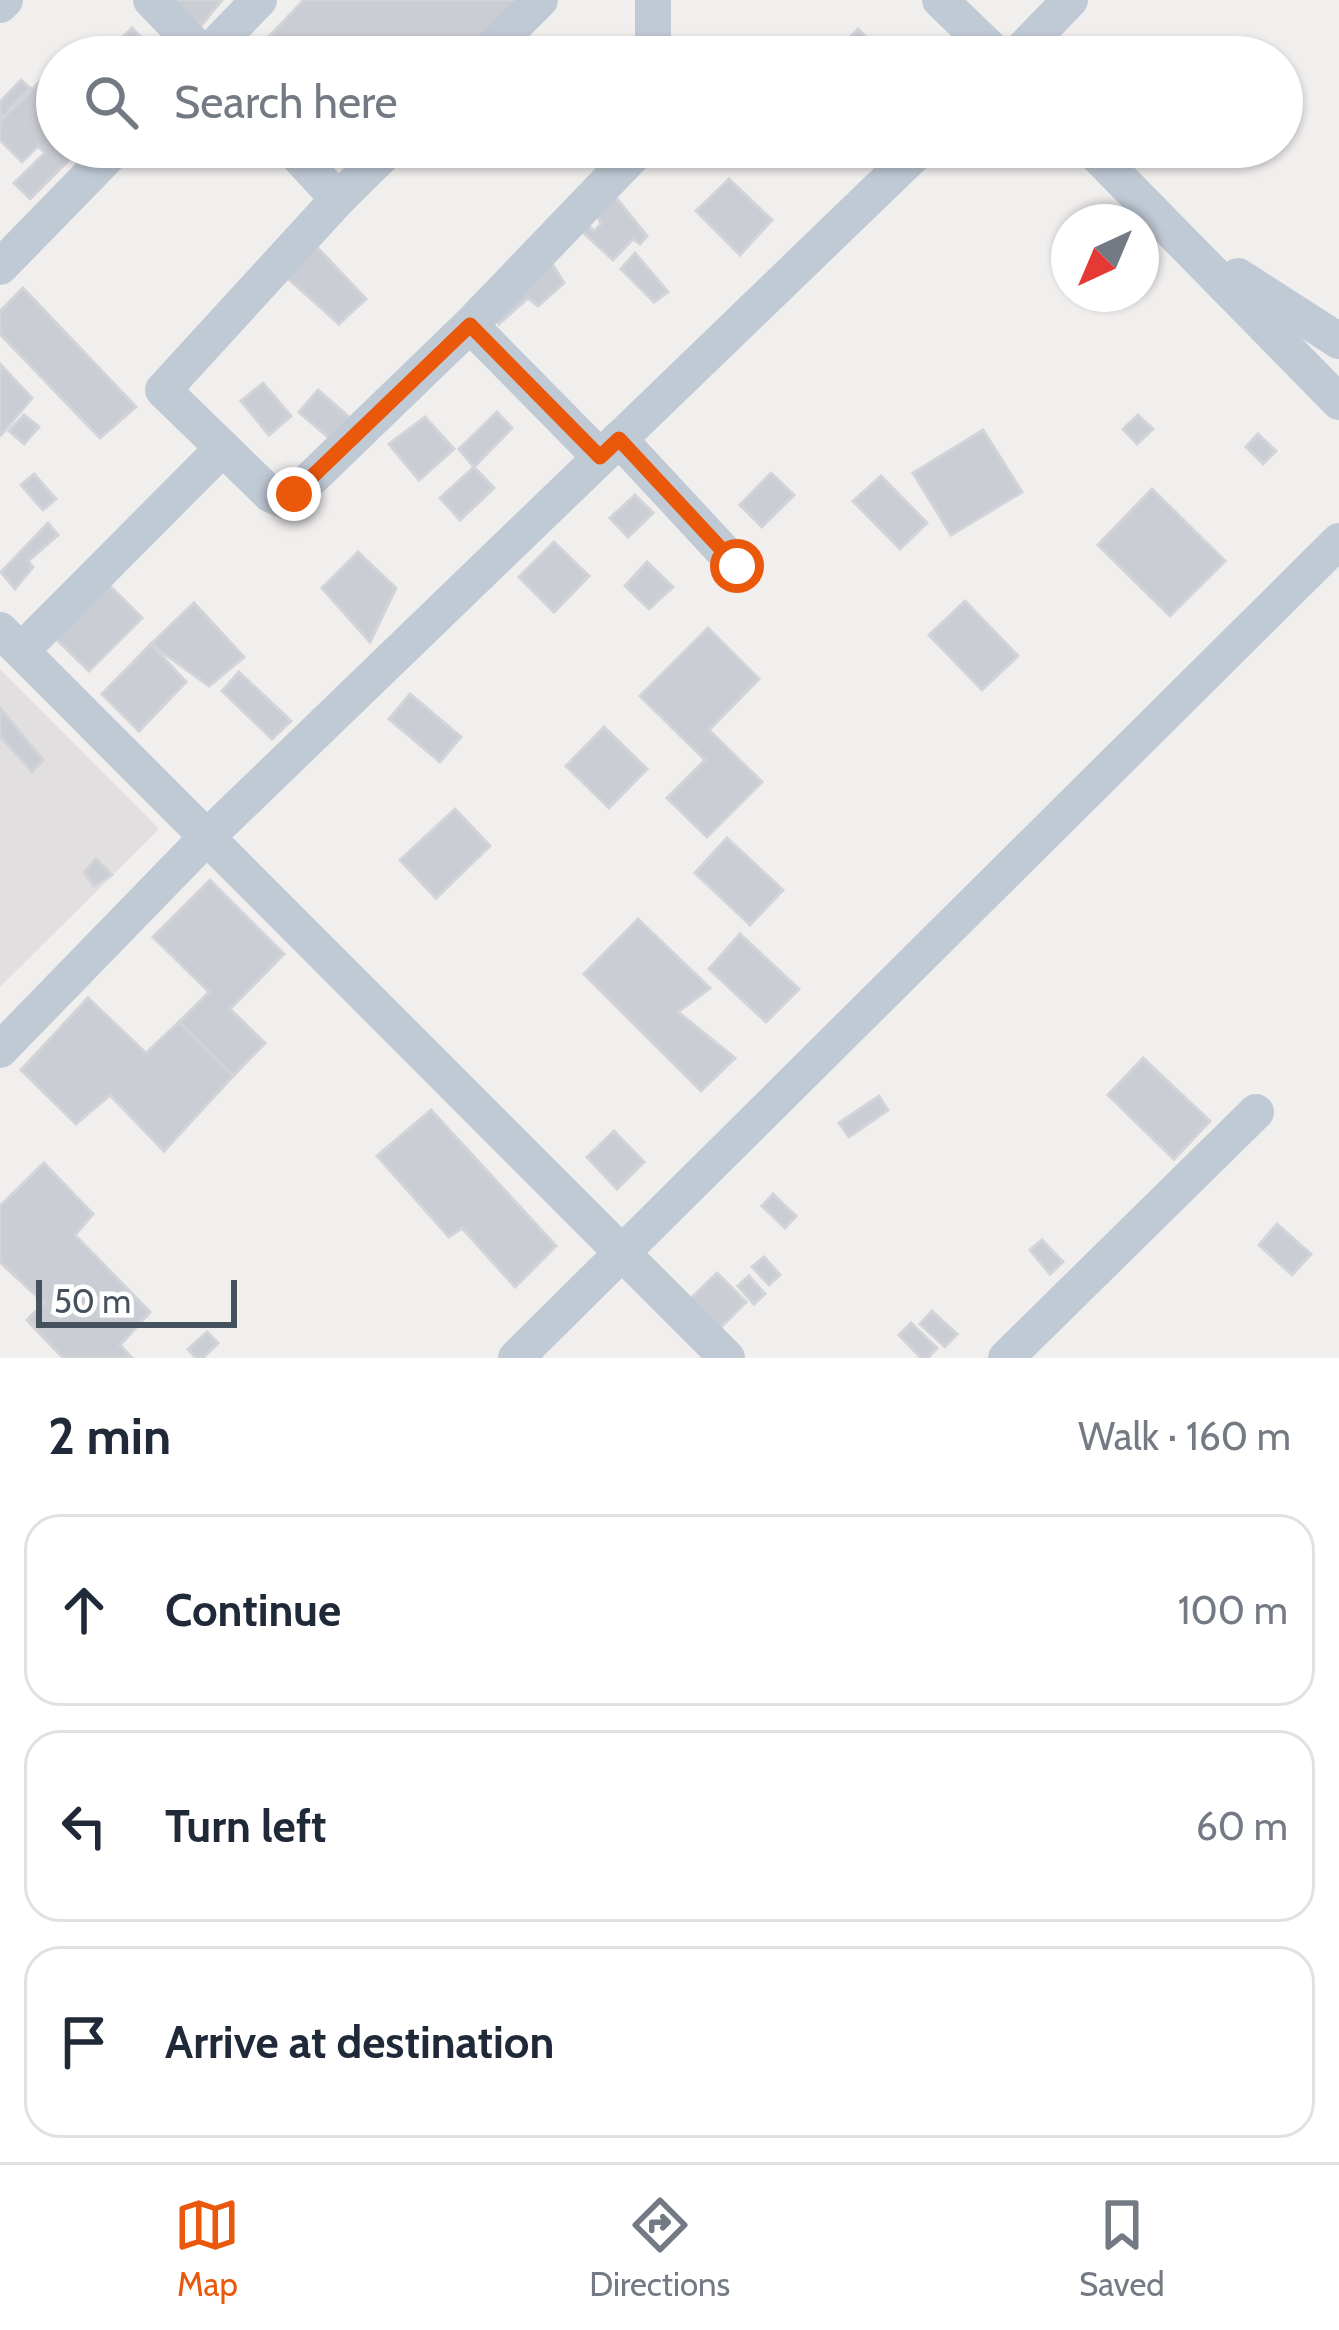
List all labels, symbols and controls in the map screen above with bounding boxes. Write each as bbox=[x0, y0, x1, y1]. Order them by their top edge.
search box bbox=[36, 36, 1303, 168]
icon: search bbox=[78, 69, 144, 135]
text: Search here bbox=[174, 75, 398, 129]
north arrow bbox=[1051, 204, 1159, 312]
route end bbox=[267, 467, 321, 521]
route start bbox=[710, 539, 764, 593]
scale bar bbox=[36, 1274, 237, 1327]
text: 50 m bbox=[54, 1281, 131, 1321]
text: 2 min bbox=[48, 1405, 171, 1467]
text: Walk · 160 m bbox=[1078, 1412, 1291, 1460]
icon: ahead bbox=[51, 1577, 117, 1643]
text: Continue bbox=[165, 1583, 341, 1637]
text: 100 m bbox=[1178, 1586, 1288, 1634]
icon: left bbox=[51, 1793, 117, 1859]
text: Turn left bbox=[165, 1799, 327, 1853]
text: 60 m bbox=[1196, 1802, 1288, 1850]
icon: arrive bbox=[51, 2009, 117, 2075]
text: Arrive at destination bbox=[165, 2015, 554, 2069]
tab: Map bbox=[174, 2192, 240, 2304]
tab: Directions bbox=[589, 2192, 730, 2304]
tab: Saved bbox=[1079, 2192, 1165, 2304]

